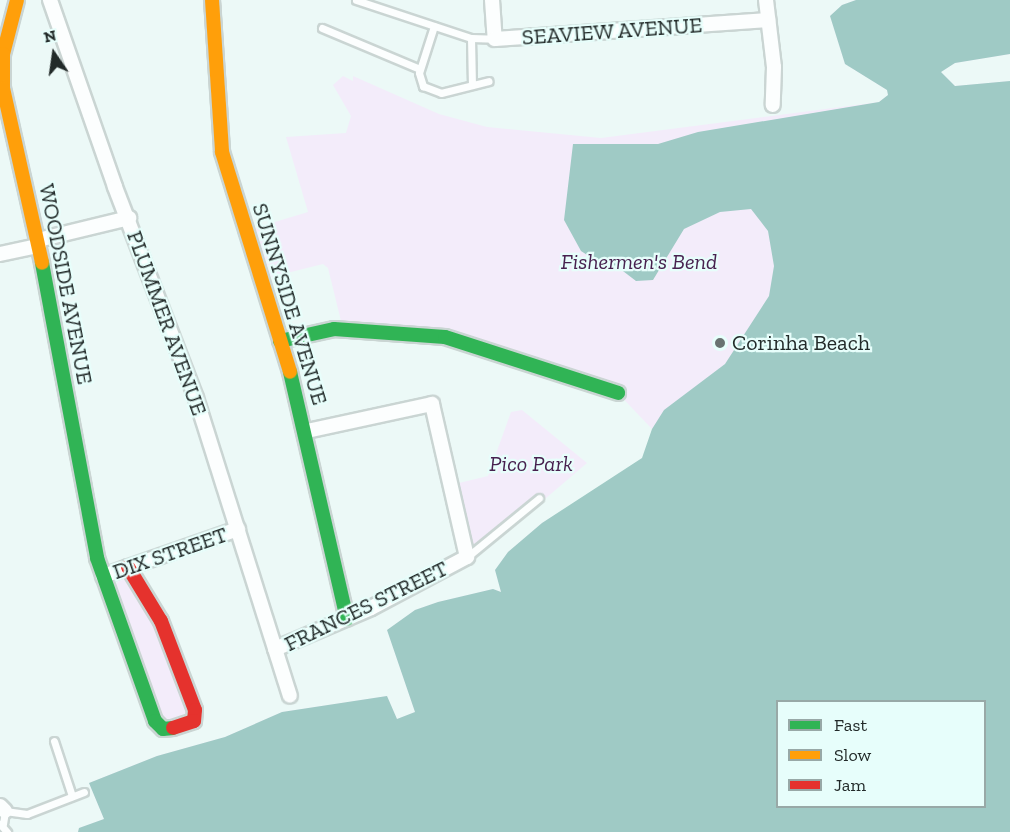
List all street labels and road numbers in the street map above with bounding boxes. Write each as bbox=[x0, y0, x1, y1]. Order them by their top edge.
street label: SEAVIEW AVENUE bbox=[520, 11, 704, 51]
street label: WOODSIDE AVENUE bbox=[34, 181, 98, 387]
street label: SUNNYSIDE AVENUE bbox=[247, 200, 333, 408]
street label: PLUMMER AVENUE bbox=[121, 227, 213, 419]
street label: DIX STREET bbox=[109, 521, 231, 585]
street label: FRANCES STREET bbox=[280, 555, 452, 657]

